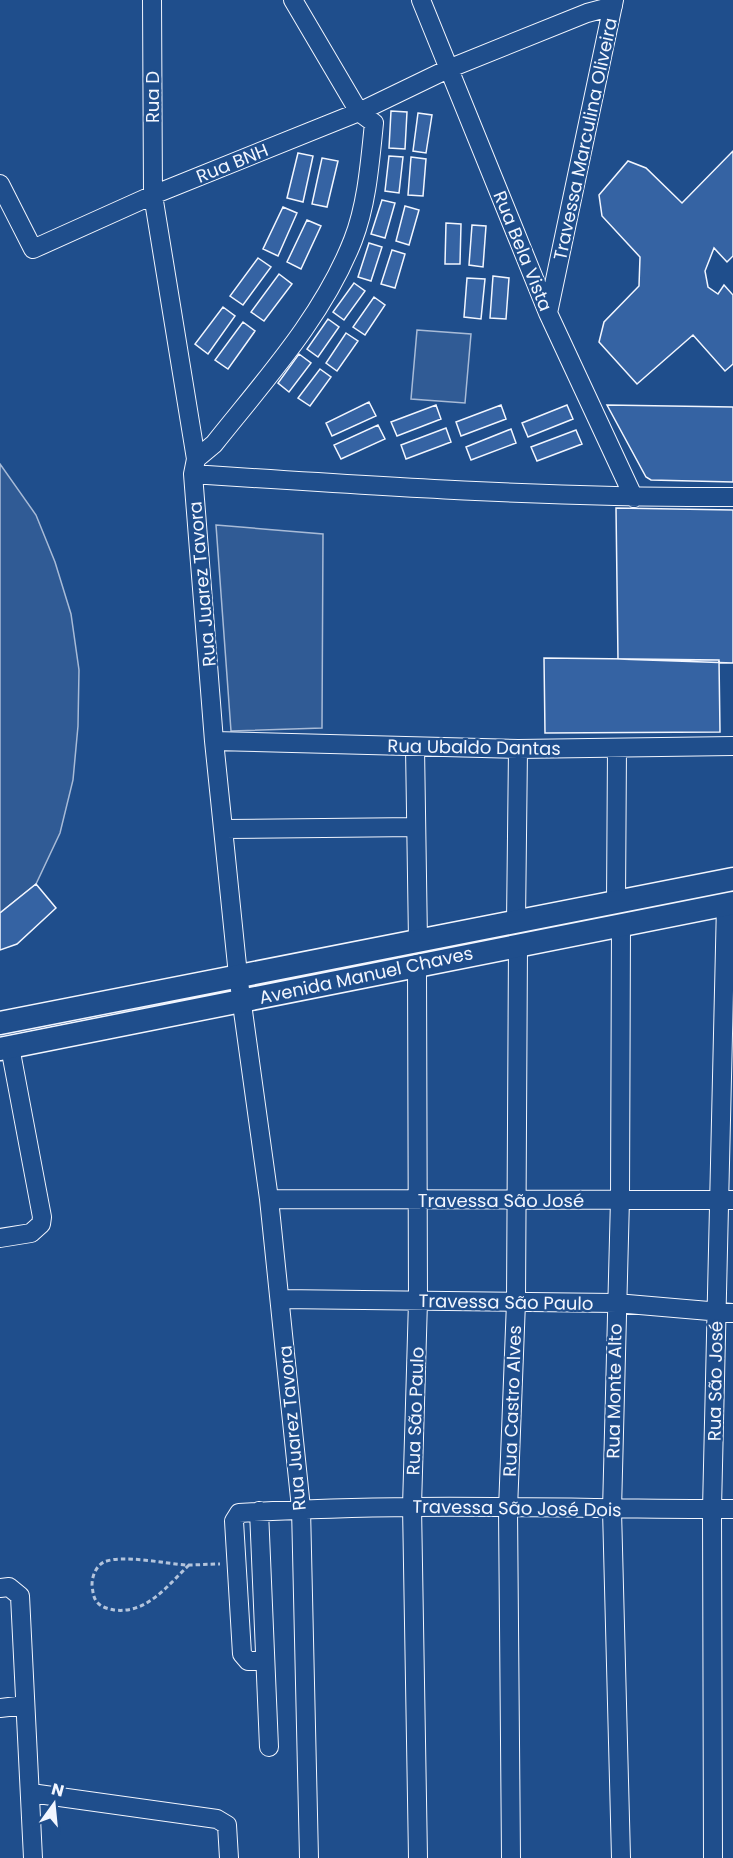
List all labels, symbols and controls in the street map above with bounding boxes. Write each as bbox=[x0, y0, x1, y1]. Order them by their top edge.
street label: Travessa Marculina Oliveira bbox=[547, 15, 623, 263]
street label: Rua D bbox=[140, 71, 165, 123]
street label: Rua BNH bbox=[192, 137, 272, 189]
street label: Rua Bela Vista bbox=[487, 187, 559, 315]
street label: Rua Juarez Tavora bbox=[182, 500, 222, 668]
street label: Rua Ubaldo Dantas bbox=[387, 733, 561, 761]
street label: Avenida Manuel Chaves bbox=[257, 940, 475, 1010]
street label: Travessa São José bbox=[418, 1188, 584, 1213]
street label: Travessa São Paulo bbox=[418, 1288, 594, 1316]
street label: Rua São José bbox=[701, 1321, 729, 1441]
street label: Rua Monte Alto bbox=[600, 1323, 628, 1459]
street label: Rua Castro Alves bbox=[497, 1325, 527, 1477]
street label: Rua Juarez Tavora bbox=[272, 1344, 312, 1512]
street label: Rua São Paulo bbox=[400, 1346, 430, 1476]
street label: Travessa São José Dois bbox=[412, 1494, 622, 1522]
north arrow bbox=[24, 1774, 84, 1834]
text: N bbox=[49, 1777, 67, 1803]

